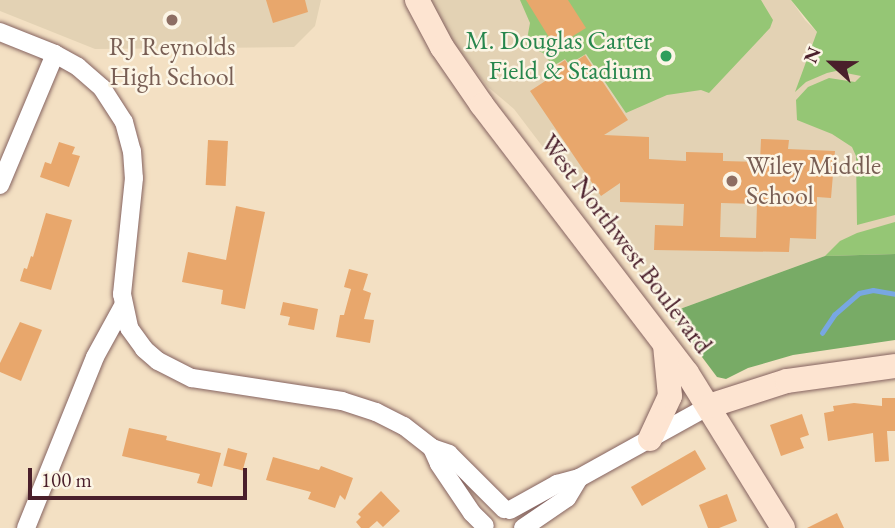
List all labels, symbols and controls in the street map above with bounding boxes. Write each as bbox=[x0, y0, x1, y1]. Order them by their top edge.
marker: RJ Reynolds High School bbox=[164, 12, 180, 28]
place label: M. Douglas Carter Field & Stadium bbox=[465, 25, 652, 86]
north arrow bbox=[797, 28, 867, 98]
place label: RJ Reynolds High School bbox=[109, 31, 235, 92]
text: N bbox=[798, 43, 827, 67]
marker: M. Douglas Carter Field & Stadium bbox=[658, 48, 674, 64]
street label: West Northwest Boulevard bbox=[533, 128, 719, 360]
place label: Wiley Middle School bbox=[746, 150, 881, 212]
marker: Wiley Middle School bbox=[724, 173, 740, 189]
scale bar bbox=[32, 454, 250, 498]
text: 100 m bbox=[41, 466, 92, 493]

